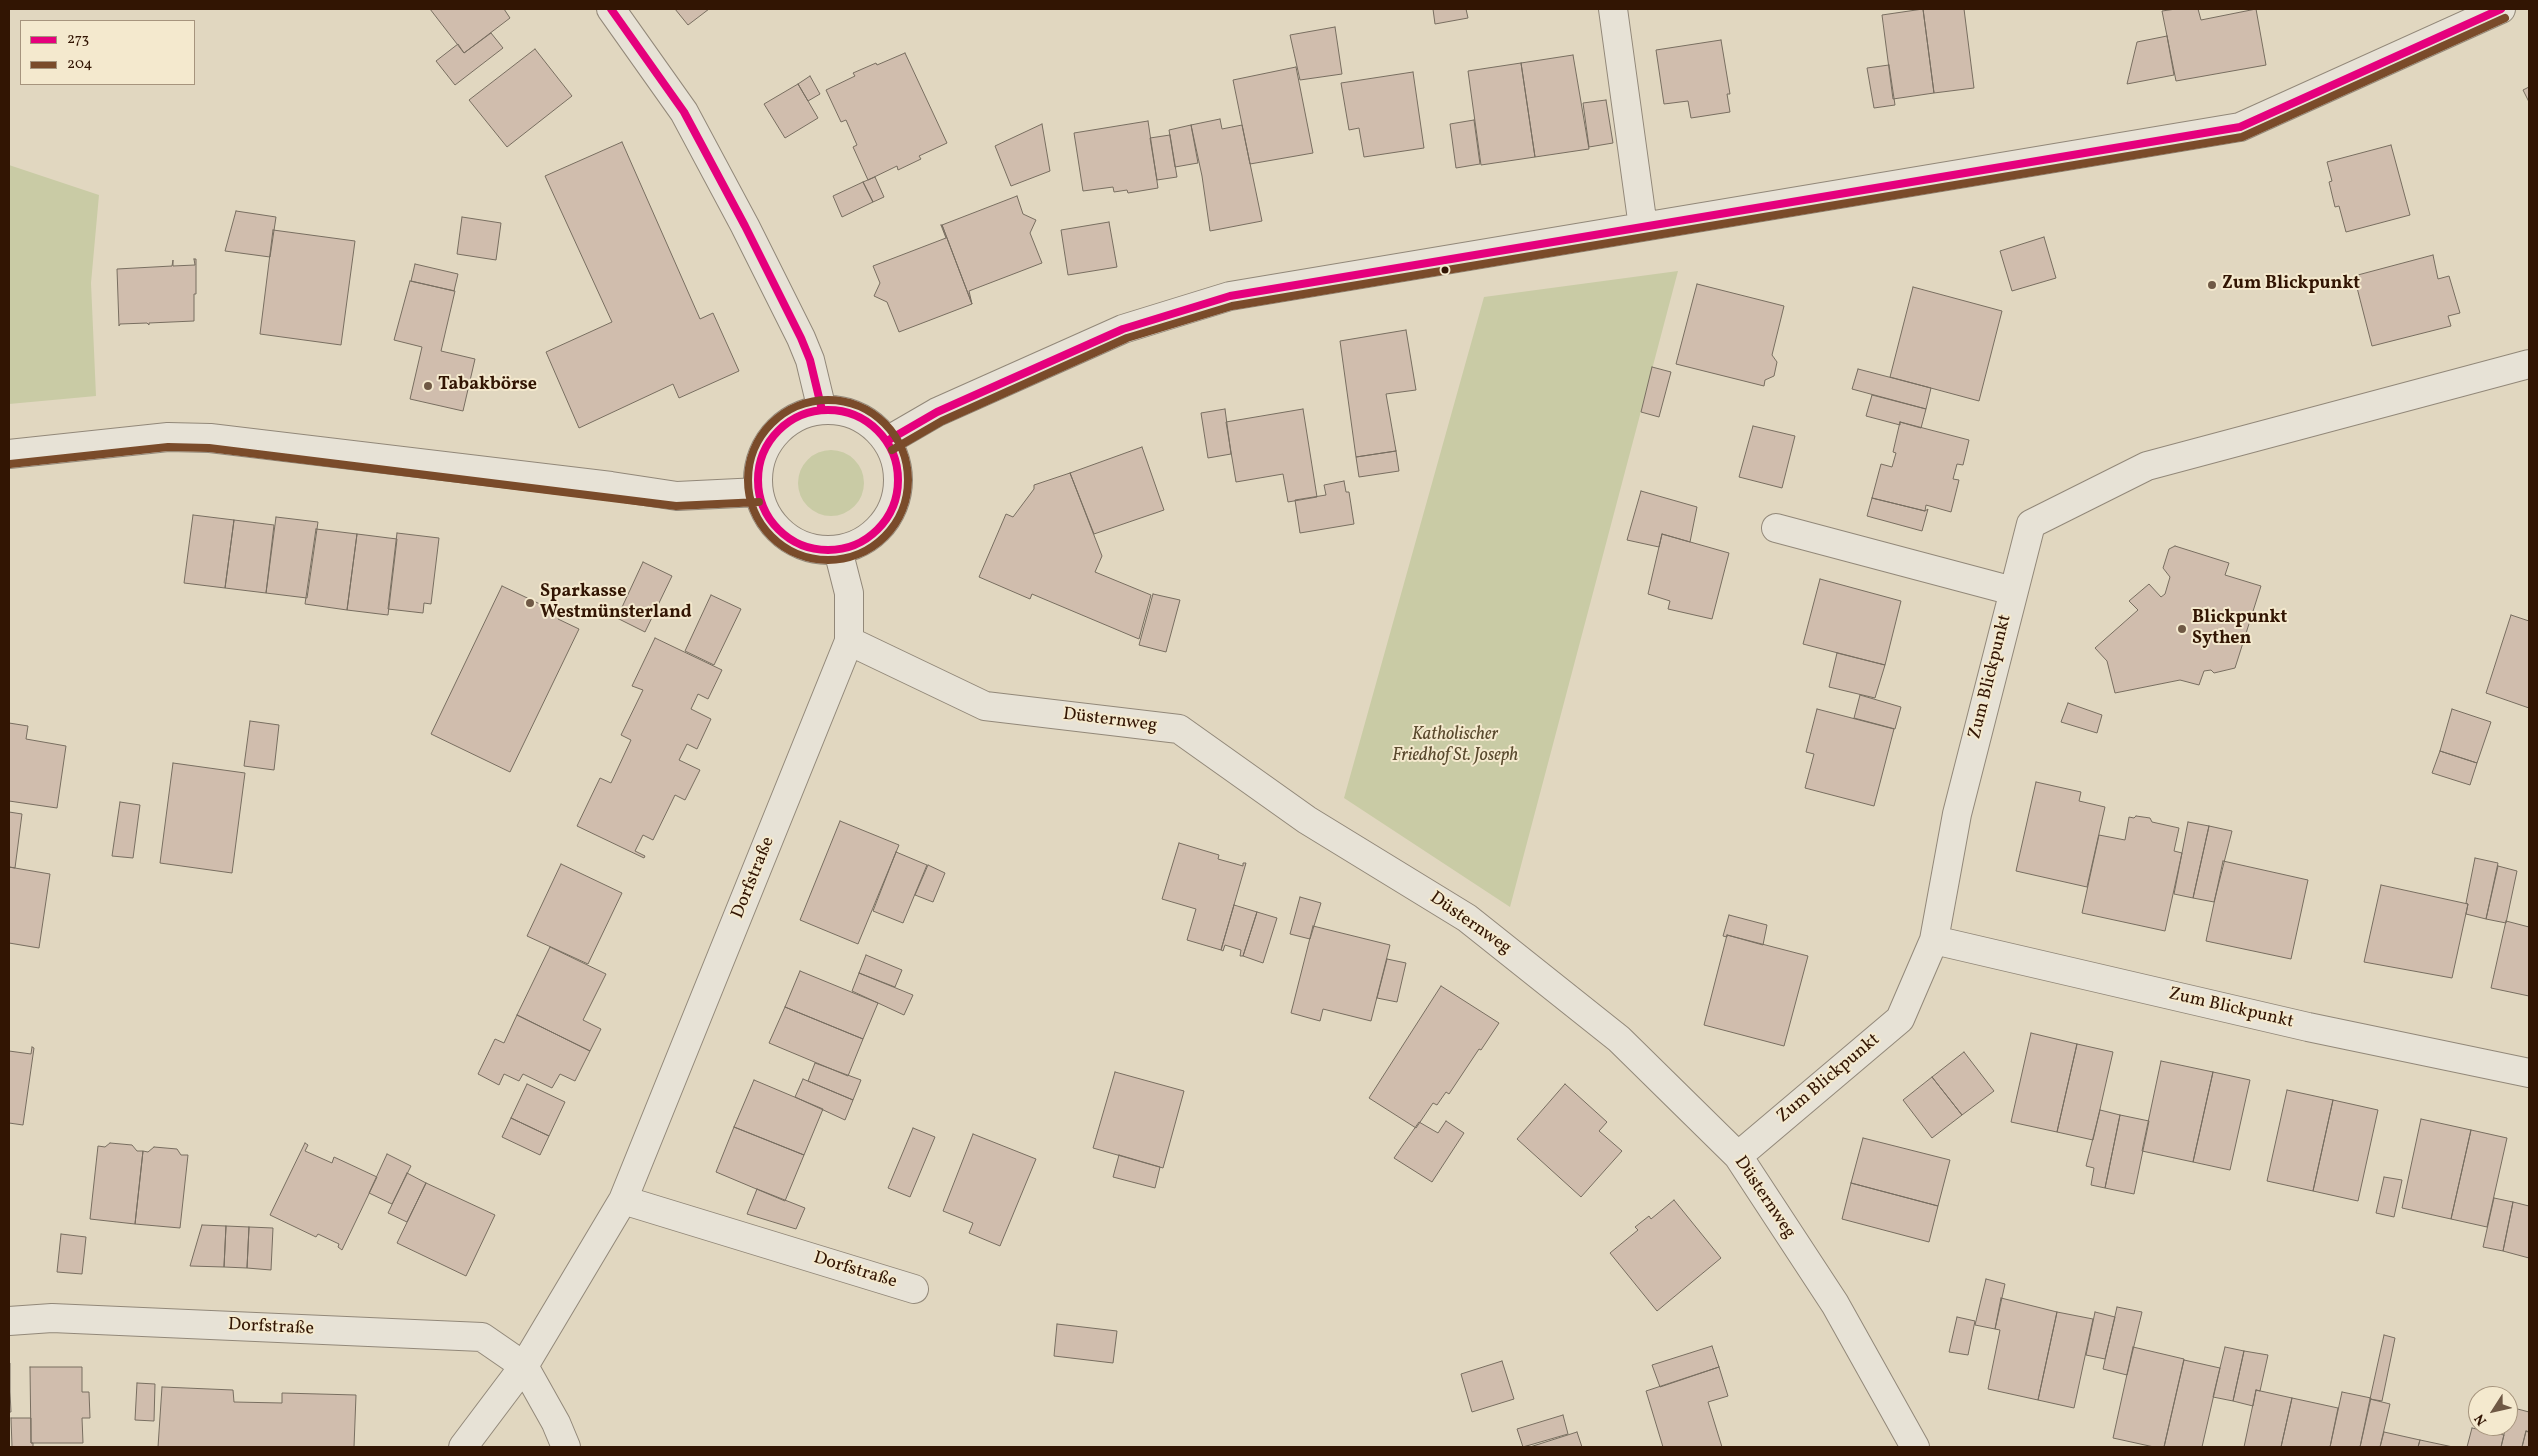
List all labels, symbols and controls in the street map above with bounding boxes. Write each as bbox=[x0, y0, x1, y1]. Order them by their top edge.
legend bbox=[20, 20, 195, 85]
text: 273 bbox=[67, 29, 89, 50]
text: 204 bbox=[67, 54, 93, 75]
unlabelled marker bbox=[1440, 265, 1450, 275]
place label: Zum Blickpunkt bbox=[2222, 274, 2360, 296]
marker: Zum Blickpunkt bbox=[2206, 279, 2218, 291]
place label: Tabakbörse bbox=[438, 375, 537, 397]
marker: Tabakbörse bbox=[422, 380, 434, 392]
place label: Sparkasse Westmünsterland bbox=[540, 582, 692, 624]
marker: Sparkasse Westmünsterland bbox=[524, 597, 536, 609]
place label: Blickpunkt Sythen bbox=[2192, 608, 2287, 650]
street label: Zum Blickpunkt bbox=[1965, 612, 2017, 742]
marker: Blickpunkt Sythen bbox=[2176, 623, 2188, 635]
street label: Düsternweg bbox=[1062, 705, 1158, 737]
park label: Katholischer Friedhof St. Joseph bbox=[1392, 725, 1518, 768]
street label: Dorfstraße bbox=[728, 834, 780, 922]
street label: Düsternweg bbox=[1425, 888, 1515, 960]
street label: Zum Blickpunkt bbox=[2166, 984, 2296, 1034]
street label: Zum Blickpunkt bbox=[1773, 1030, 1885, 1128]
street label: Düsternweg bbox=[1729, 1153, 1799, 1243]
street label: Dorfstraße bbox=[811, 1248, 899, 1294]
street label: Dorfstraße bbox=[227, 1315, 315, 1341]
north arrow bbox=[2468, 1386, 2518, 1436]
text: N bbox=[2470, 1410, 2492, 1429]

